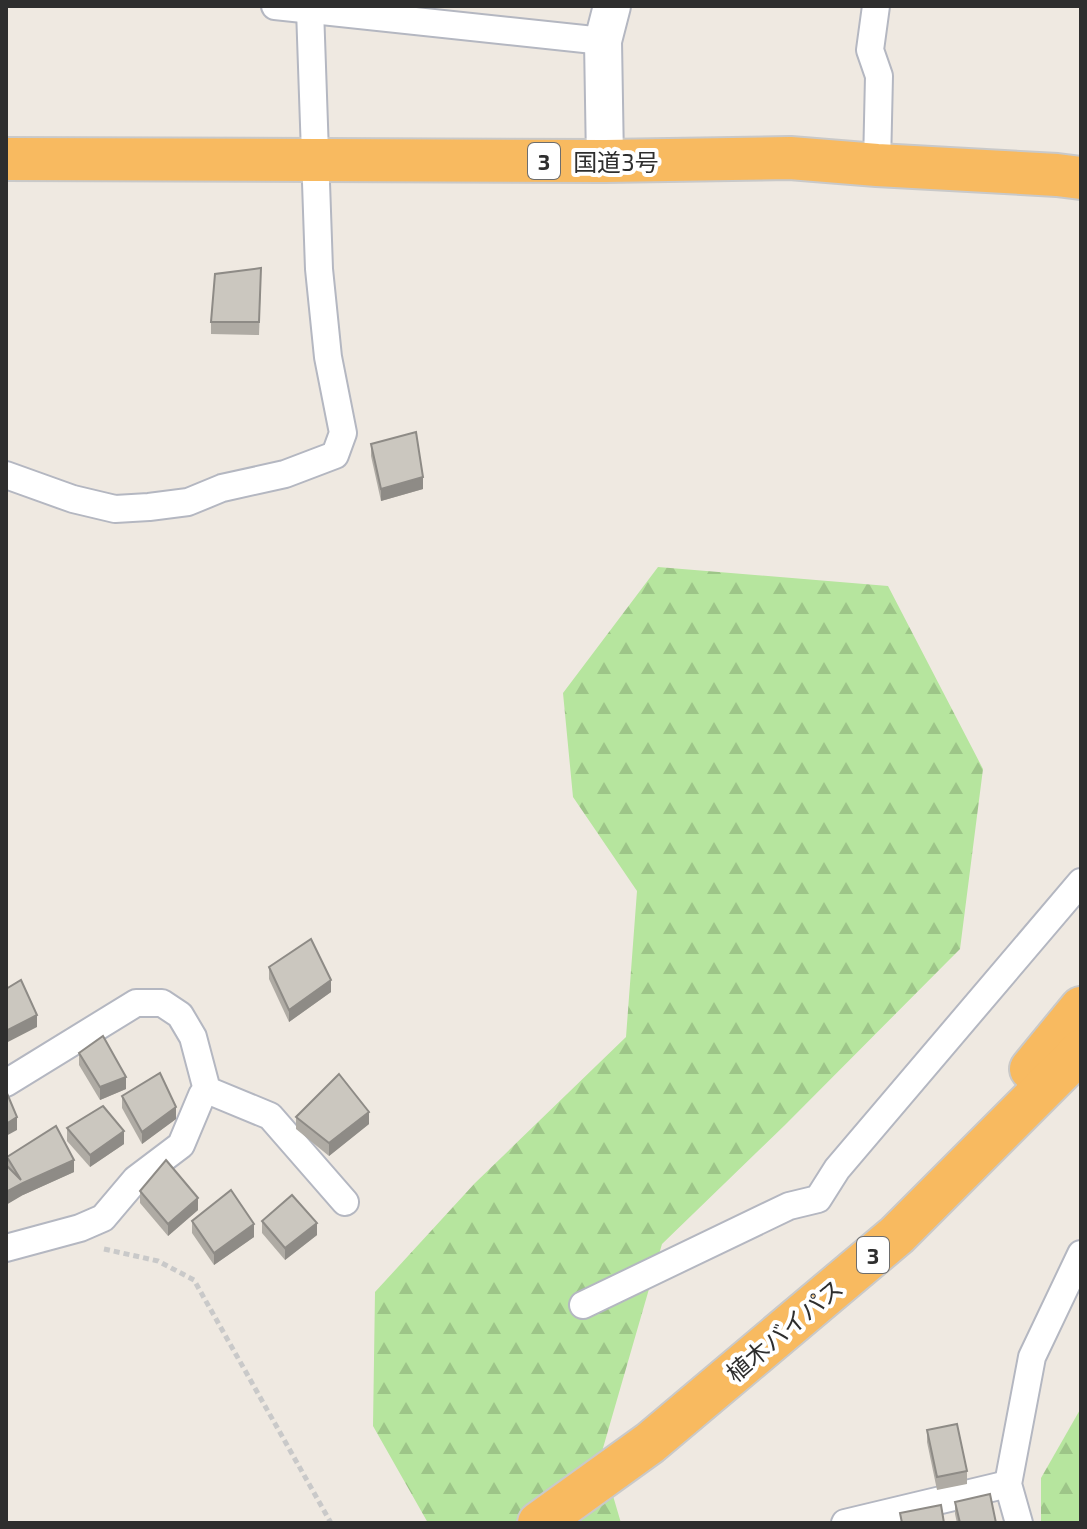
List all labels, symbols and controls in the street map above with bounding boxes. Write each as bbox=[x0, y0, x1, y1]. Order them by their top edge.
road number: 3 bbox=[528, 143, 560, 179]
street label: 国道3号 bbox=[573, 147, 659, 176]
road number: 3 bbox=[857, 1237, 889, 1273]
street label: 植木バイパス bbox=[720, 1273, 848, 1387]

